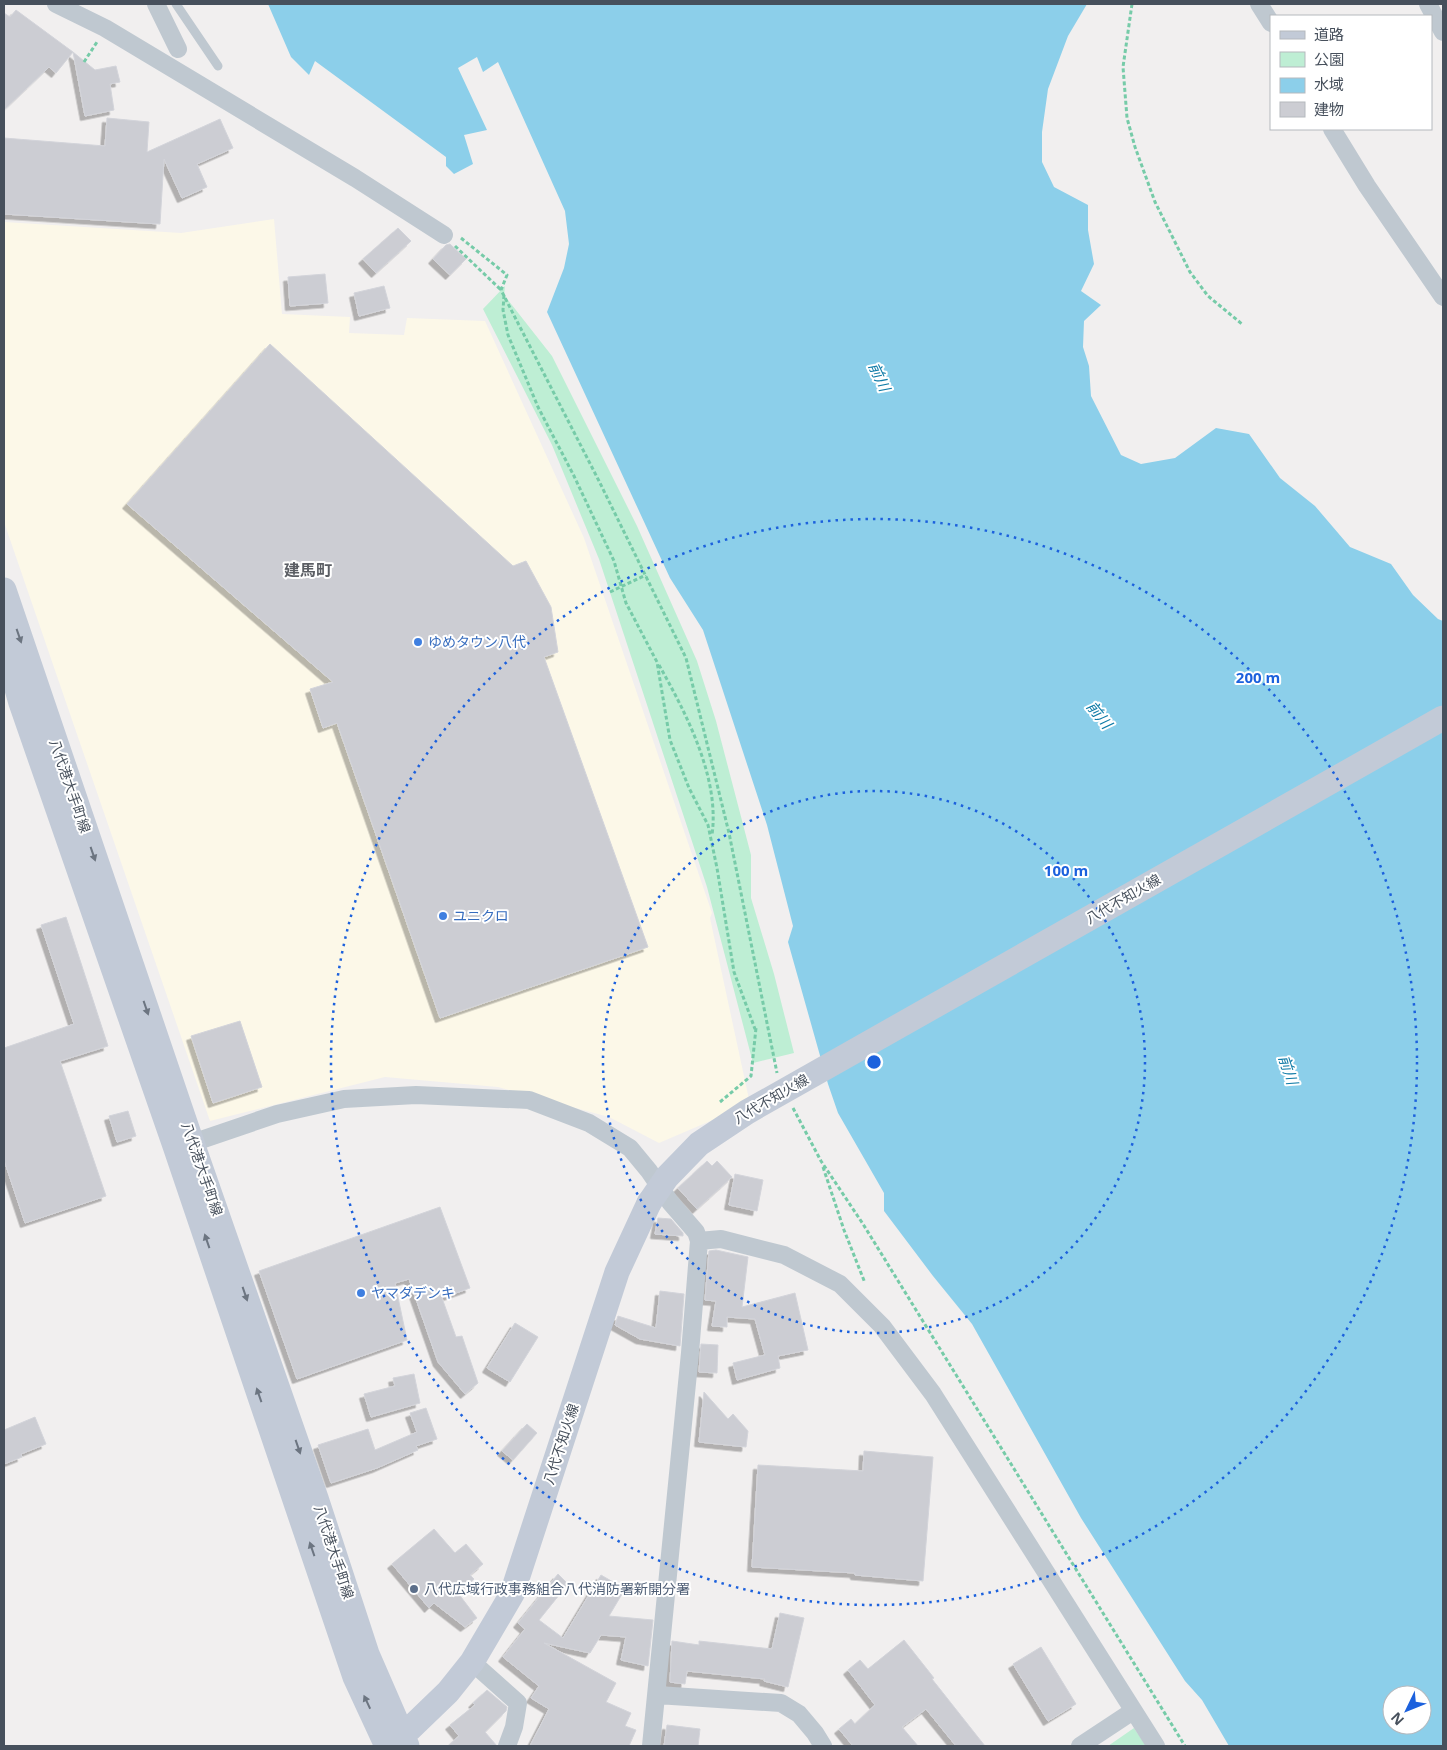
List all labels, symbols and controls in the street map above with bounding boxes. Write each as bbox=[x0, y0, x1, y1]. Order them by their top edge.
legend bbox=[1270, 15, 1432, 130]
text: 道路 bbox=[1314, 24, 1344, 44]
text: 公園 bbox=[1314, 49, 1344, 69]
text: 水域 bbox=[1314, 74, 1344, 94]
text: 建物 bbox=[1314, 99, 1344, 119]
water label: 前川 bbox=[865, 359, 896, 396]
district label: 建馬町 bbox=[284, 559, 332, 581]
one-way arrow bbox=[16, 629, 24, 644]
place label: ゆめタウン八代 bbox=[428, 632, 526, 651]
marker: ゆめタウン八代 bbox=[412, 636, 424, 648]
text: 200 m bbox=[1236, 667, 1280, 687]
water label: 前川 bbox=[1083, 696, 1118, 734]
street label: 八代港大手町線 bbox=[46, 736, 95, 835]
one-way arrow bbox=[90, 847, 98, 862]
text: 100 m bbox=[1044, 860, 1088, 880]
street label: 八代不知火線 bbox=[1082, 869, 1164, 928]
place label: ユニクロ bbox=[453, 906, 509, 925]
marker: ユニクロ bbox=[437, 910, 449, 922]
one-way arrow bbox=[143, 1000, 150, 1015]
water label: 前川 bbox=[1275, 1052, 1304, 1089]
centre of rings bbox=[865, 1053, 883, 1071]
street label: 八代不知火線 bbox=[730, 1069, 812, 1128]
street label: 八代港大手町線 bbox=[178, 1119, 227, 1218]
one-way arrow bbox=[203, 1234, 210, 1249]
place label: ヤマダデンキ bbox=[371, 1283, 455, 1302]
one-way arrow bbox=[242, 1286, 249, 1301]
marker: ヤマダデンキ bbox=[355, 1287, 367, 1299]
one-way arrow bbox=[255, 1388, 263, 1403]
street label: 八代不知火線 bbox=[539, 1401, 583, 1487]
one-way arrow bbox=[294, 1440, 302, 1455]
street label: 八代港大手町線 bbox=[310, 1502, 359, 1601]
one-way arrow bbox=[307, 1541, 315, 1556]
place label: 八代広域行政事務組合八代消防署新開分署 bbox=[424, 1579, 690, 1598]
marker: 八代広域行政事務組合八代消防署新開分署 bbox=[408, 1583, 420, 1595]
north arrow bbox=[1382, 1685, 1432, 1735]
one-way arrow bbox=[362, 1695, 370, 1709]
text: N bbox=[1386, 1709, 1408, 1730]

